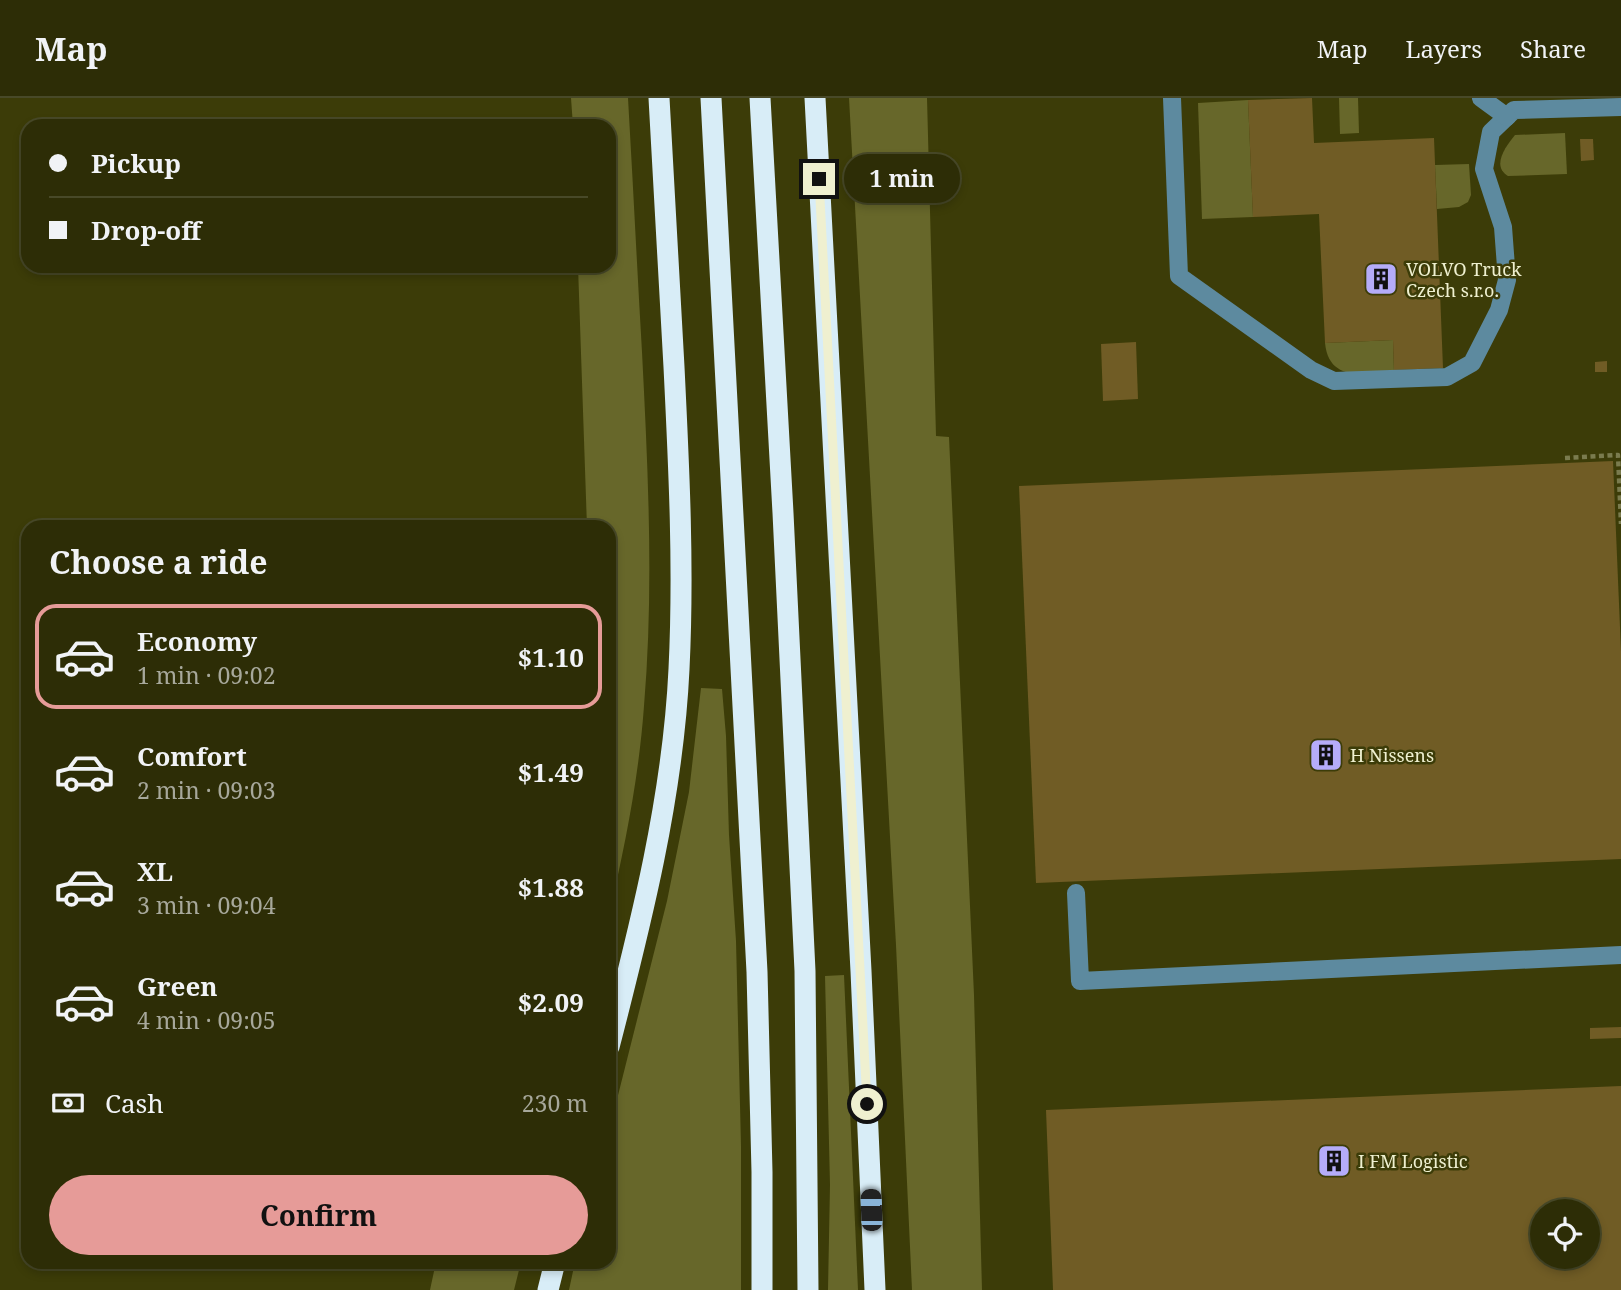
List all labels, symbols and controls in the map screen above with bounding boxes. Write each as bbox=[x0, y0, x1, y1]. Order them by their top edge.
text: Map bbox=[35, 26, 108, 71]
text: Map bbox=[1317, 32, 1368, 65]
text: Layers bbox=[1406, 32, 1482, 65]
text: Share bbox=[1520, 32, 1586, 65]
text: Pickup bbox=[91, 145, 181, 181]
callout: 1 min bbox=[844, 154, 959, 204]
text: 1 min bbox=[869, 162, 935, 194]
route end bbox=[803, 163, 835, 195]
text: Drop-off bbox=[91, 212, 201, 248]
place label: VOLVO Truck Czech s.r.o. bbox=[1406, 257, 1522, 302]
building icon: VOLVO Truck Czech s.r.o. bbox=[1362, 260, 1400, 298]
text: Choose a ride bbox=[49, 540, 268, 583]
text: Economy bbox=[137, 623, 257, 659]
icon: car bbox=[53, 625, 116, 688]
text: $1.10 bbox=[518, 639, 584, 675]
text: 1 min · 09:02 bbox=[137, 659, 275, 691]
building icon: H Nissens bbox=[1307, 736, 1345, 774]
text: Comfort bbox=[137, 738, 247, 774]
icon: car bbox=[53, 740, 116, 803]
place label: H Nissens bbox=[1350, 743, 1434, 767]
text: $1.49 bbox=[518, 754, 584, 790]
text: 2 min · 09:03 bbox=[137, 774, 275, 806]
text: XL bbox=[137, 853, 173, 889]
icon: car bbox=[53, 855, 116, 918]
text: $1.88 bbox=[518, 869, 584, 905]
text: 3 min · 09:04 bbox=[137, 889, 275, 921]
text: Green bbox=[137, 968, 218, 1004]
icon: car bbox=[53, 970, 116, 1033]
text: $2.09 bbox=[518, 984, 584, 1020]
text: 4 min · 09:05 bbox=[137, 1004, 275, 1036]
icon: cash bbox=[49, 1084, 87, 1122]
text: Cash bbox=[105, 1085, 164, 1121]
text: 230 m bbox=[522, 1087, 588, 1119]
route start bbox=[851, 1088, 883, 1120]
building icon: I FM Logistic bbox=[1315, 1142, 1353, 1180]
place label: I FM Logistic bbox=[1358, 1149, 1468, 1173]
button: Confirm bbox=[49, 1175, 588, 1255]
car bbox=[860, 1189, 883, 1231]
map controls bbox=[1530, 1199, 1600, 1269]
button: locate bbox=[1530, 1199, 1600, 1269]

